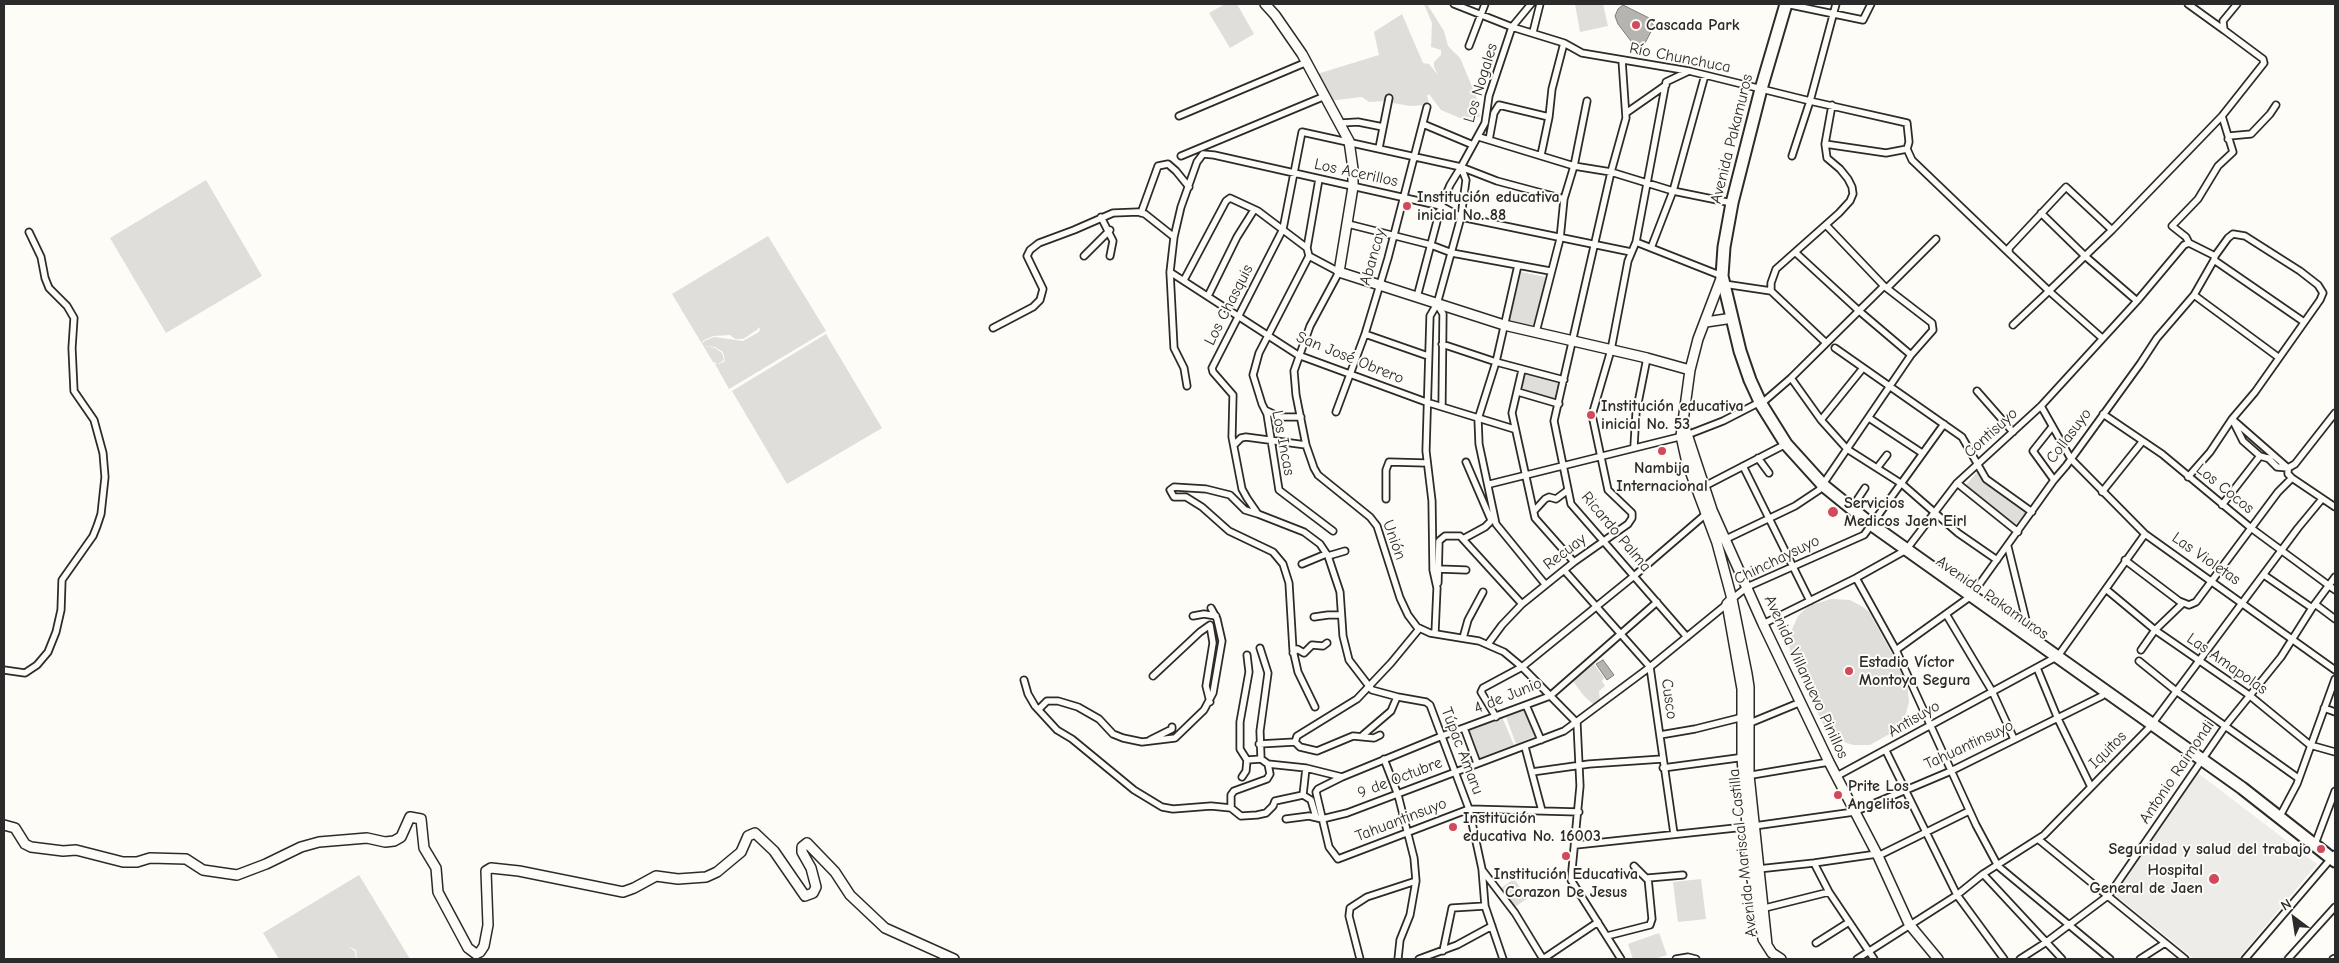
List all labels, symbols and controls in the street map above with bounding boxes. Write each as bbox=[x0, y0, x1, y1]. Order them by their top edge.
place label: Cascada Park bbox=[1646, 15, 1740, 35]
marker: Cascada Park bbox=[1630, 19, 1642, 31]
street label: Río Chunchuca bbox=[1628, 39, 1732, 77]
street label: Los Nogales bbox=[1460, 41, 1502, 125]
street label: Avenida Pakamuros bbox=[1707, 72, 1757, 206]
street label: Los Acerillos bbox=[1312, 155, 1400, 191]
place label: Institución educativa inicial No. 88 bbox=[1417, 187, 1560, 225]
marker: Institución educativa inicial No. 88 bbox=[1401, 200, 1413, 212]
street label: Abancay bbox=[1356, 226, 1390, 288]
street label: Los Chasquis bbox=[1200, 261, 1258, 349]
street label: San José Obrero bbox=[1293, 328, 1407, 388]
place label: Institución educativa inicial No. 53 bbox=[1601, 396, 1744, 434]
street label: Contisuyo bbox=[1960, 404, 2022, 462]
street label: Collasuyo bbox=[2042, 405, 2096, 467]
street label: Los Incas bbox=[1267, 409, 1299, 477]
marker: Institución educativa inicial No. 53 bbox=[1585, 409, 1597, 421]
marker: Nambija Internacional bbox=[1656, 445, 1668, 457]
place label: Nambija Internacional bbox=[1616, 458, 1708, 496]
street label: Los Cocos bbox=[2192, 460, 2258, 518]
street label: Ricardo Palma bbox=[1577, 488, 1655, 576]
place label: Servicios Medicos Jaen Eirl bbox=[1844, 493, 1967, 531]
marker: Servicios Medicos Jaen Eirl bbox=[1826, 505, 1840, 519]
street label: Unión bbox=[1378, 518, 1410, 562]
street label: Las Violetas bbox=[2168, 528, 2244, 590]
street label: Recuay bbox=[1540, 530, 1590, 574]
street label: Chinchaysuyo bbox=[1731, 531, 1823, 589]
street label: Avenida Pakamuros bbox=[1932, 552, 2052, 644]
street label: Avenida Villanuevo Pinillos bbox=[1760, 592, 1852, 762]
street label: Las Amapolas bbox=[2183, 629, 2271, 699]
place label: Estadio Víctor Montoya Segura bbox=[1859, 652, 1970, 690]
marker: Estadio Víctor Montoya Segura bbox=[1843, 665, 1855, 677]
street label: 4 de Junio bbox=[1471, 674, 1545, 718]
street label: Cusco bbox=[1657, 677, 1681, 721]
street label: Antisuyo bbox=[1885, 697, 1943, 741]
street label: Túpac Amaru bbox=[1437, 705, 1487, 797]
street label: Tahuantinsuyo bbox=[1921, 716, 2017, 774]
street label: Antonio Raimondi bbox=[2135, 717, 2219, 827]
street label: Iquitos bbox=[2085, 727, 2131, 773]
street label: 9 de Octubre bbox=[1355, 753, 1445, 803]
street label: Avenida Mariscal Castilla bbox=[1725, 768, 1761, 938]
place label: Prite Los Angelitos bbox=[1848, 776, 1910, 814]
marker: Prite Los Angelitos bbox=[1832, 789, 1844, 801]
street label: Tahuantinsuyo bbox=[1353, 794, 1449, 846]
place label: Institución educativa No. 16003 bbox=[1463, 808, 1601, 846]
marker: Institución educativa No. 16003 bbox=[1447, 821, 1459, 833]
place label: Seguridad y salud del trabajo bbox=[2108, 839, 2311, 859]
marker: Seguridad y salud del trabajo bbox=[2315, 843, 2327, 855]
marker: Institución Educativa Corazon De Jesus bbox=[1560, 850, 1572, 862]
place label: Hospital General de Jaen bbox=[2090, 860, 2203, 898]
place label: Institución Educativa Corazon De Jesus bbox=[1494, 864, 1638, 902]
marker: Hospital General de Jaen bbox=[2207, 872, 2221, 886]
north arrow bbox=[2269, 893, 2319, 943]
text: N bbox=[2278, 895, 2294, 914]

